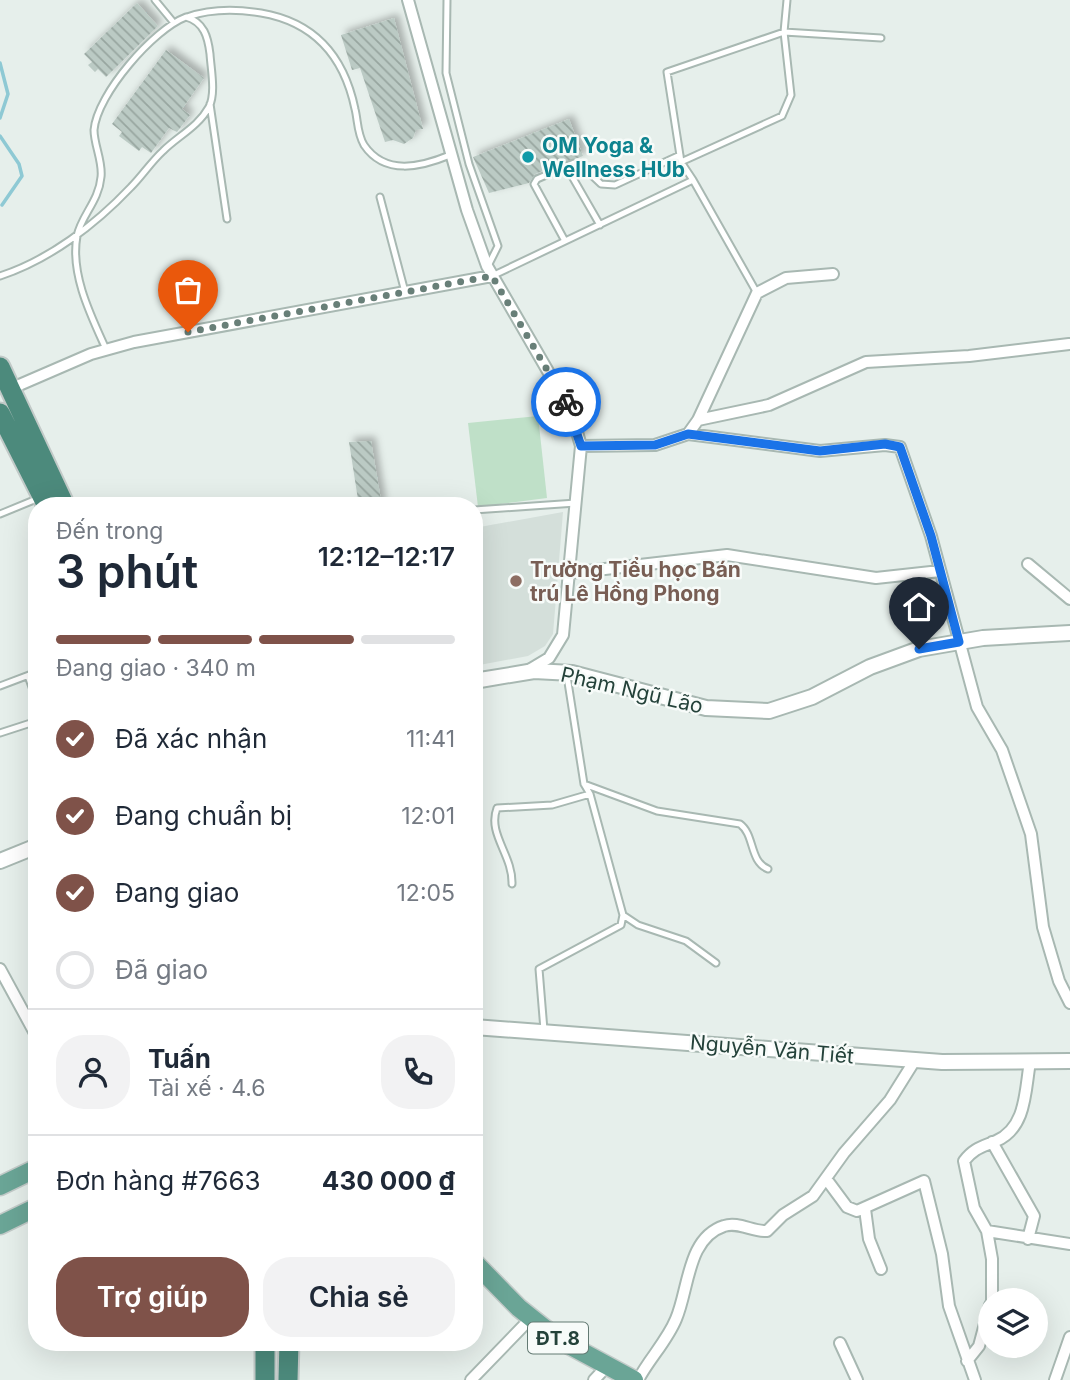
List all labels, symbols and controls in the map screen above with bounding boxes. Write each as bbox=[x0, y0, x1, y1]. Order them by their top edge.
place label: OM Yoga & Wellness HUb bbox=[542, 133, 685, 182]
marker: OM Yoga & Wellness HUb bbox=[520, 149, 536, 165]
pin bbox=[158, 260, 218, 332]
icon: bag bbox=[169, 271, 207, 309]
courier bbox=[531, 367, 601, 437]
icon: bike bbox=[547, 383, 585, 421]
text: Đến trong bbox=[56, 517, 163, 545]
text: 12:12–12:17 bbox=[318, 541, 455, 572]
text: 3 phút bbox=[56, 543, 198, 599]
place label: Trường Tiểu học Bán trú Lê Hồng Phong bbox=[530, 557, 741, 606]
marker: Trường Tiểu học Bán trú Lê Hồng Phong bbox=[508, 573, 524, 589]
pin bbox=[889, 577, 949, 649]
icon: home bbox=[900, 588, 938, 626]
text: Đang giao · 340 m bbox=[56, 654, 256, 682]
street label: Phạm Ngũ Lão bbox=[558, 661, 706, 719]
icon: check bbox=[56, 720, 94, 758]
text: Đã xác nhận bbox=[115, 723, 267, 754]
text: 11:41 bbox=[406, 725, 455, 753]
icon: check bbox=[56, 797, 94, 835]
text: Đang chuẩn bị bbox=[115, 800, 292, 831]
text: 12:01 bbox=[401, 802, 455, 830]
icon: check bbox=[56, 874, 94, 912]
text: Đang giao bbox=[115, 877, 239, 908]
text: 12:05 bbox=[397, 879, 455, 907]
text: Đã giao bbox=[115, 954, 208, 985]
street label: Nguyễn Văn Tiết bbox=[689, 1029, 855, 1069]
button: person bbox=[56, 1035, 130, 1109]
button: phone bbox=[381, 1035, 455, 1109]
text: Tuấn bbox=[148, 1043, 211, 1074]
text: Tài xế · 4.6 bbox=[148, 1074, 266, 1102]
text: Đơn hàng #7663 bbox=[56, 1165, 261, 1196]
text: 430 000 ₫ bbox=[322, 1165, 455, 1196]
button: Trợ giúp bbox=[56, 1257, 249, 1337]
button: Chia sẻ bbox=[263, 1257, 455, 1337]
map controls bbox=[978, 1288, 1048, 1358]
button: layers bbox=[978, 1288, 1048, 1358]
road number: ĐT.8 bbox=[528, 1322, 588, 1354]

